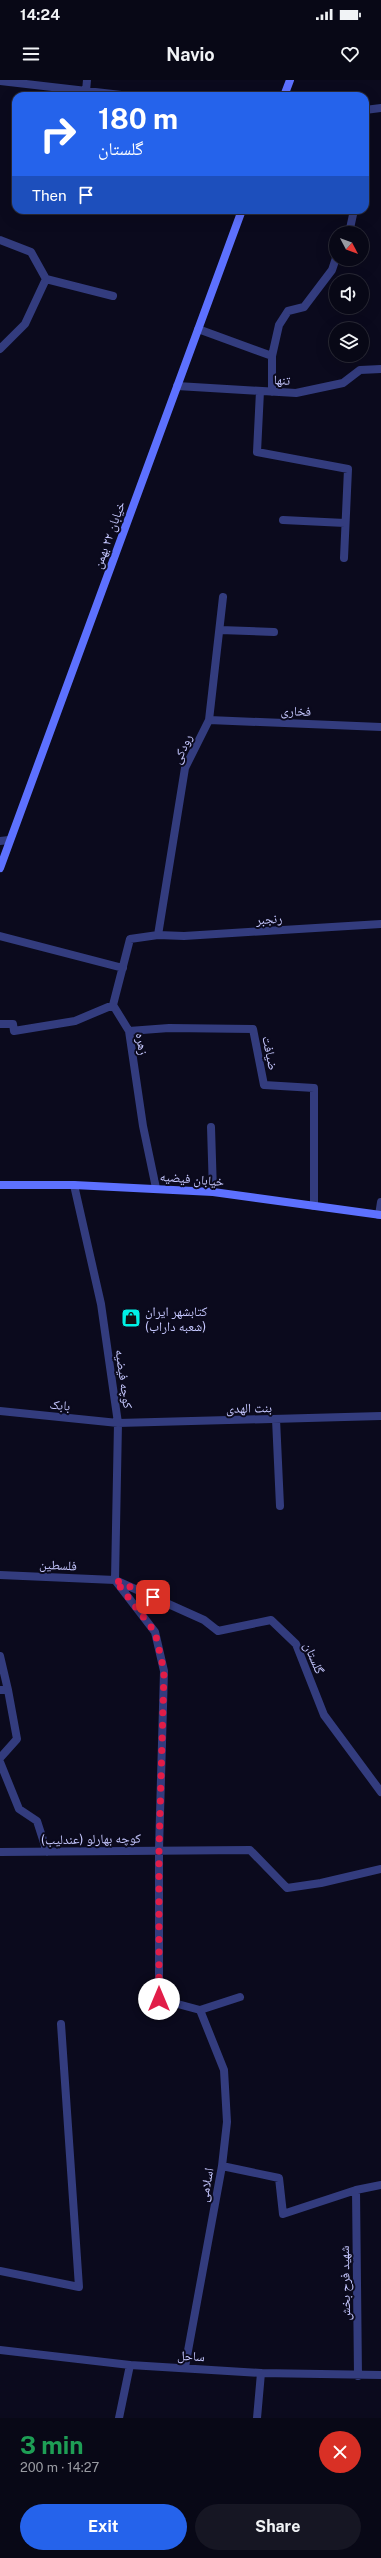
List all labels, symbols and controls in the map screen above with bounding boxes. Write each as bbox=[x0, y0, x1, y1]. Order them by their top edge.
text: 14:24 bbox=[20, 6, 60, 23]
icon: menu bbox=[20, 43, 42, 65]
icon: heart bbox=[339, 43, 361, 65]
text: Navio bbox=[166, 44, 215, 65]
text: 180 m bbox=[98, 102, 178, 135]
icon: right bbox=[32, 108, 84, 160]
text: گلستان bbox=[98, 138, 143, 159]
icon: arrive bbox=[75, 184, 97, 206]
text: Then bbox=[32, 187, 67, 204]
north arrow bbox=[329, 226, 369, 266]
map controls bbox=[329, 226, 369, 362]
button: sound bbox=[329, 274, 369, 314]
button: layers bbox=[329, 322, 369, 362]
street label: تنها bbox=[273, 372, 291, 388]
street label: خیابان ۲۲ بهمن bbox=[90, 499, 129, 571]
street label: فخاری bbox=[280, 703, 311, 720]
street label: رودکی bbox=[169, 732, 196, 767]
street label: رنجبر bbox=[254, 911, 283, 928]
street label: زهره bbox=[132, 1032, 151, 1056]
street label: ضیافت bbox=[259, 1035, 281, 1071]
street label: خیابان فیضیه bbox=[159, 1169, 225, 1190]
place label: کتابشهر ایران (شعبه داراب) bbox=[145, 1304, 208, 1335]
shop icon: کتابشهر ایران (شعبه داراب) bbox=[120, 1307, 142, 1329]
street label: کوچه فیضیه bbox=[111, 1348, 136, 1410]
street label: بابک bbox=[49, 1396, 71, 1414]
street label: بنت الهدی bbox=[226, 1400, 272, 1417]
street label: فلسطین bbox=[39, 1557, 77, 1574]
pin bbox=[136, 1580, 170, 1614]
icon: arrive bbox=[142, 1586, 164, 1608]
street label: گلستان bbox=[300, 1640, 328, 1677]
street label: کوچه بهارلو (عندلیب) bbox=[41, 1831, 142, 1848]
position arrow bbox=[138, 1978, 180, 2020]
street label: اسلامی bbox=[196, 2167, 217, 2203]
street label: شهيد فرح بخش bbox=[337, 2245, 355, 2321]
street label: ساحل bbox=[177, 2348, 205, 2365]
text: 3 min bbox=[20, 2431, 84, 2459]
button: close bbox=[319, 2431, 361, 2473]
text: 200 m · 14:27 bbox=[20, 2460, 99, 2475]
button: Exit bbox=[20, 2504, 187, 2550]
button: Share bbox=[195, 2504, 361, 2550]

